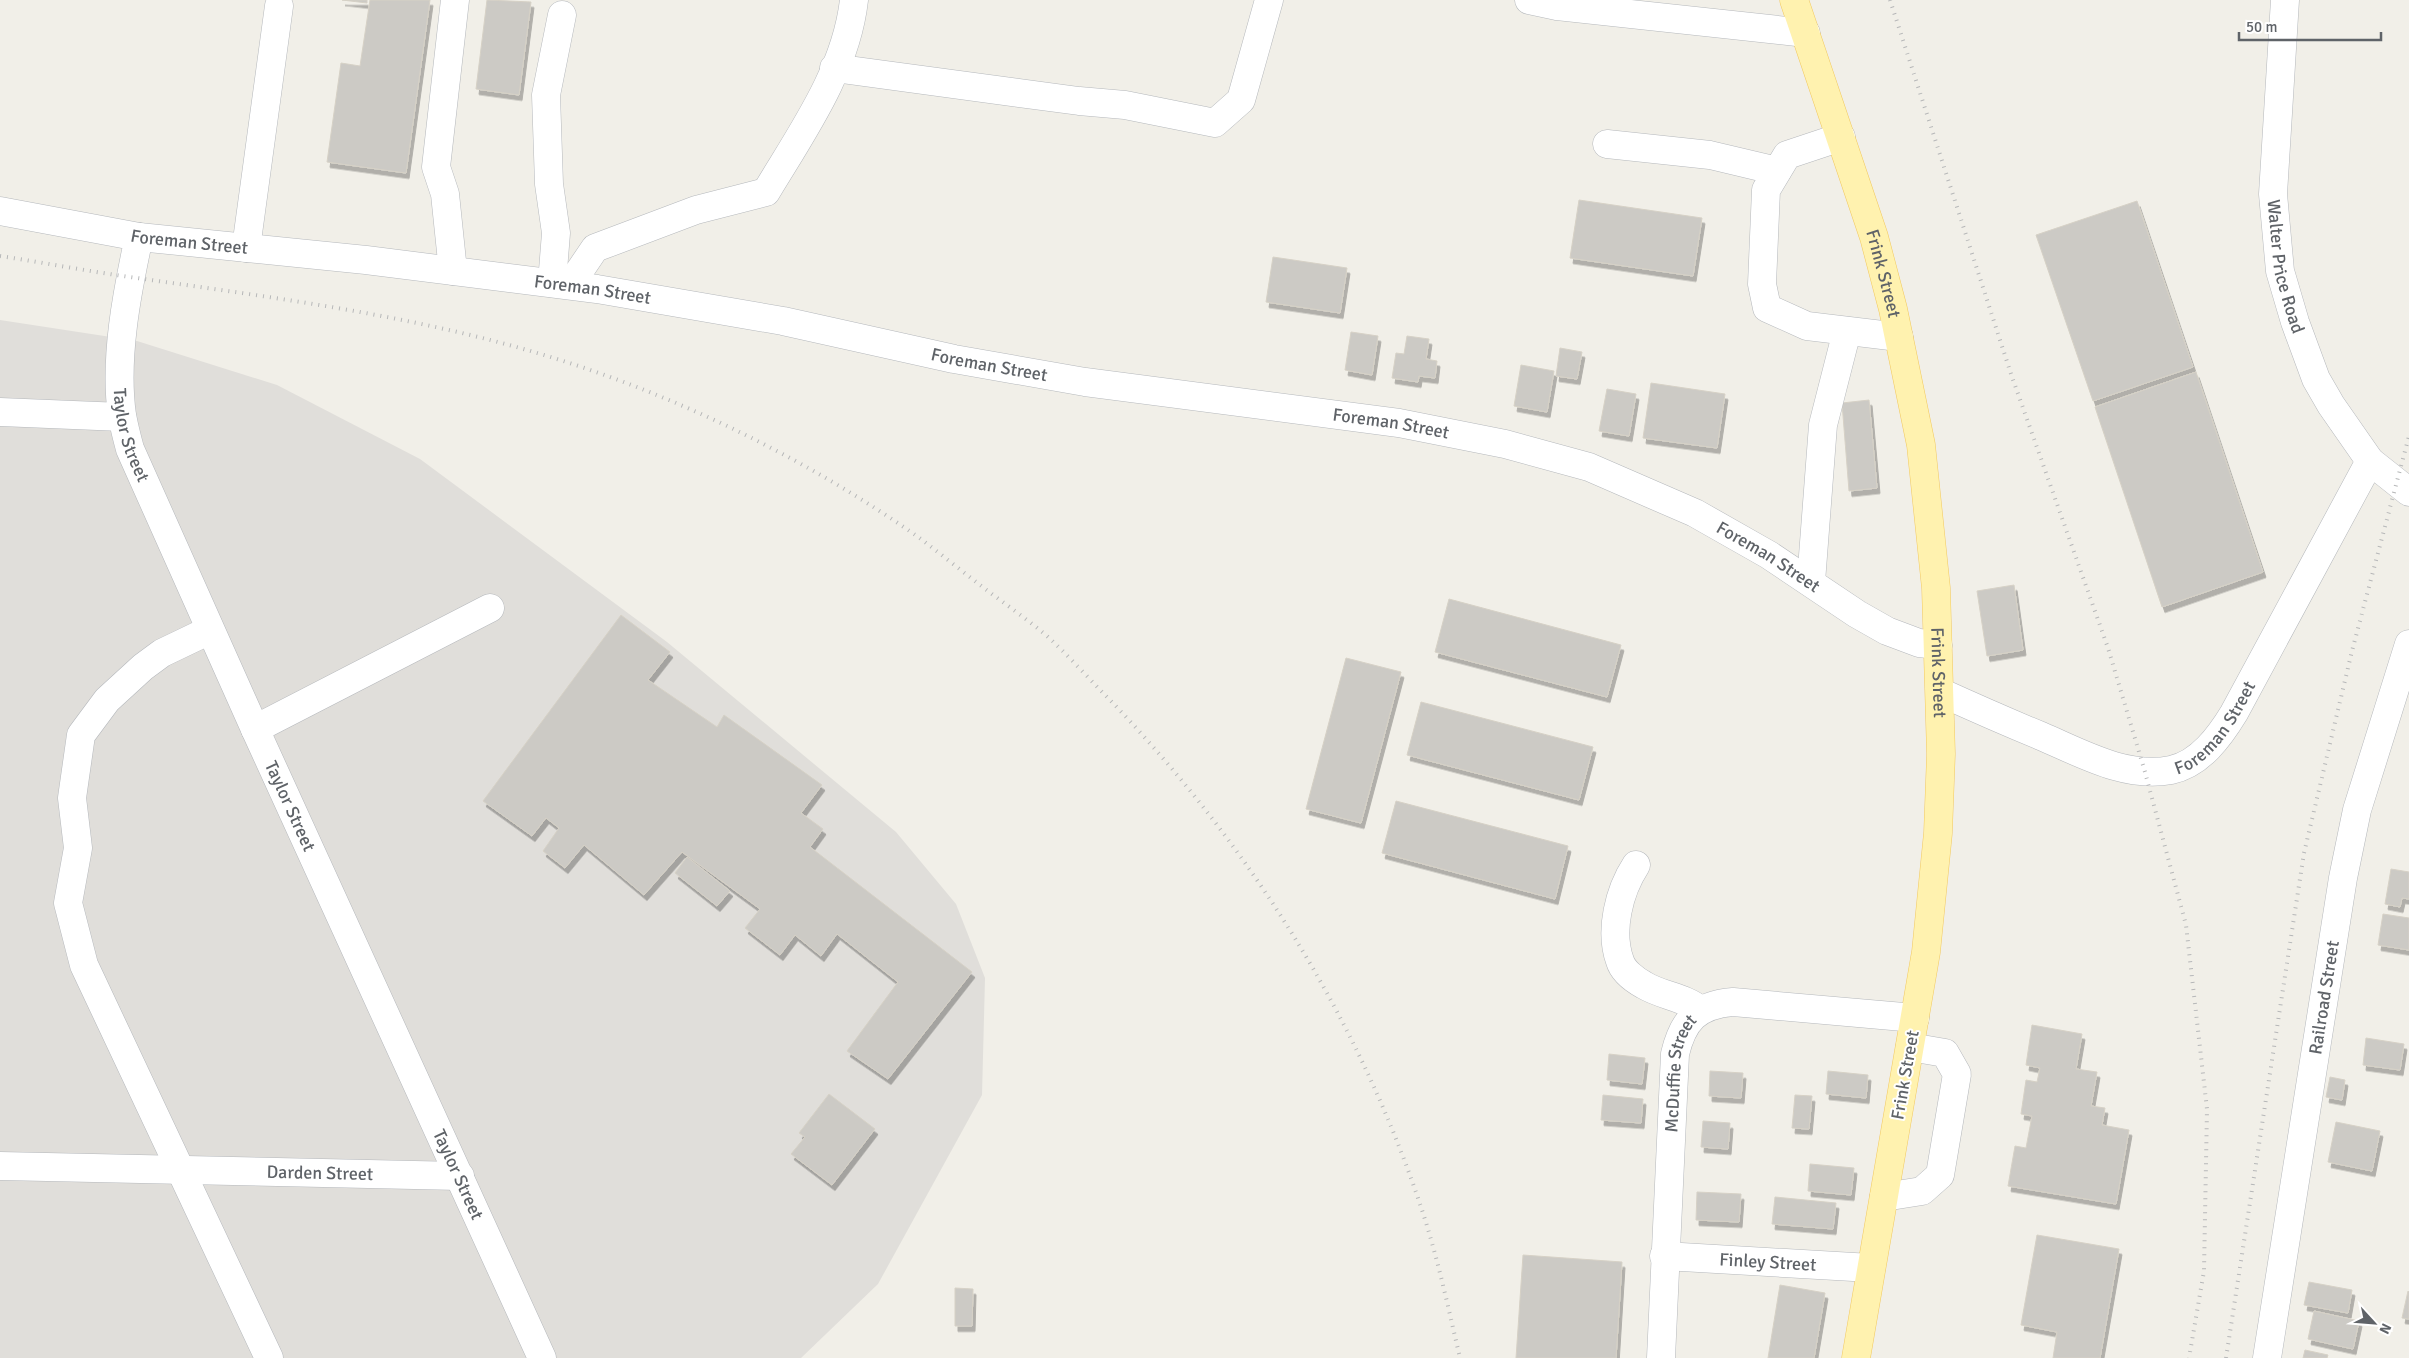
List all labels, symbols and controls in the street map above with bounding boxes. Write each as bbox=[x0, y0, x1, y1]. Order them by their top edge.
scale bar bbox=[2239, 10, 2382, 42]
text: 50 m bbox=[2246, 18, 2277, 36]
street label: Walter Price Road bbox=[2263, 198, 2309, 336]
street label: Foreman Street bbox=[129, 225, 249, 259]
street label: Frink Street bbox=[1861, 226, 1906, 320]
street label: Foreman Street bbox=[533, 270, 653, 309]
street label: Foreman Street bbox=[929, 343, 1049, 386]
street label: Taylor Street bbox=[109, 387, 154, 485]
street label: Foreman Street bbox=[1331, 403, 1451, 444]
street label: Foreman Street bbox=[1713, 516, 1824, 597]
street label: Frink Street bbox=[1926, 627, 1951, 718]
street label: Foreman Street bbox=[2171, 677, 2260, 779]
street label: Taylor Street bbox=[260, 757, 320, 855]
street label: Railroad Street bbox=[2304, 939, 2344, 1056]
street label: McDuffie Street bbox=[1660, 1009, 1701, 1133]
street label: Frink Street bbox=[1886, 1029, 1924, 1121]
street label: Taylor Street bbox=[428, 1126, 488, 1223]
street label: Darden Street bbox=[266, 1161, 373, 1185]
street label: Finley Street bbox=[1719, 1248, 1817, 1276]
north arrow bbox=[2349, 1298, 2399, 1348]
text: N bbox=[2375, 1320, 2395, 1337]

